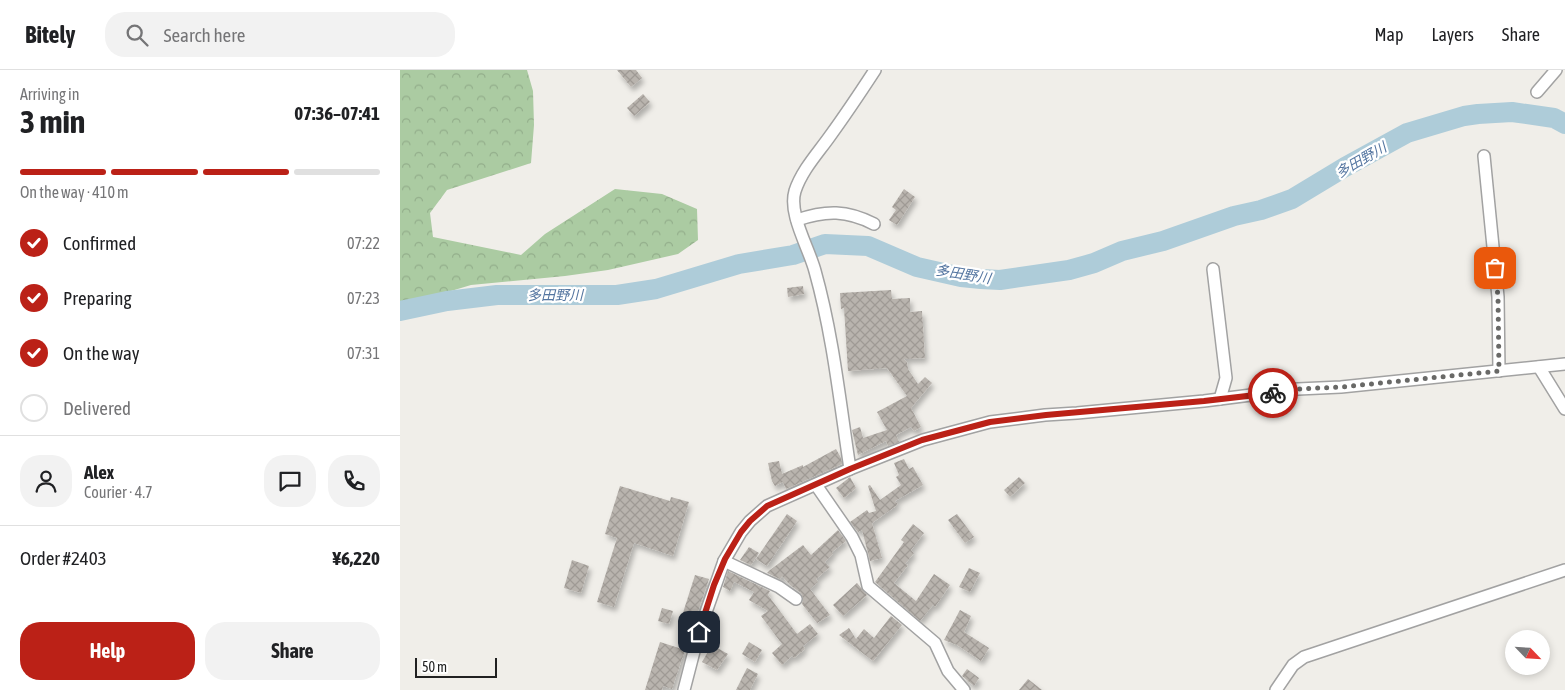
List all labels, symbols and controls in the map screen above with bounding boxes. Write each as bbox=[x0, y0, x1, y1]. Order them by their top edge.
search box bbox=[105, 12, 455, 57]
text: Bitely bbox=[25, 21, 75, 48]
icon: search bbox=[123, 21, 151, 49]
text: Search here bbox=[163, 24, 245, 46]
text: Map bbox=[1374, 24, 1403, 45]
text: Layers bbox=[1431, 24, 1474, 45]
text: Share bbox=[1502, 24, 1540, 45]
text: Arriving in bbox=[20, 85, 80, 103]
text: 07:36–07:41 bbox=[294, 102, 380, 124]
text: 3 min bbox=[20, 103, 85, 140]
water label: 多田野川 bbox=[1333, 138, 1391, 181]
text: On the way · 410 m bbox=[20, 183, 129, 201]
icon: check bbox=[20, 229, 48, 257]
text: Confirmed bbox=[63, 232, 136, 254]
text: 07:22 bbox=[347, 234, 380, 252]
pin bbox=[1474, 247, 1516, 289]
icon: bag bbox=[1481, 254, 1509, 282]
water label: 多田野川 bbox=[934, 262, 994, 287]
icon: check bbox=[20, 284, 48, 312]
text: Preparing bbox=[63, 287, 132, 309]
water label: 多田野川 bbox=[527, 287, 585, 303]
text: 07:23 bbox=[347, 289, 380, 307]
icon: check bbox=[20, 339, 48, 367]
text: On the way bbox=[63, 342, 140, 364]
text: 07:31 bbox=[347, 344, 380, 362]
courier bbox=[1248, 368, 1298, 418]
icon: bike bbox=[1259, 379, 1287, 407]
text: Delivered bbox=[63, 397, 131, 419]
button: person bbox=[20, 455, 72, 507]
button: chat bbox=[264, 455, 316, 507]
button: phone bbox=[328, 455, 380, 507]
text: Alex bbox=[84, 461, 114, 483]
text: Courier · 4.7 bbox=[84, 483, 153, 501]
text: Order #2403 bbox=[20, 547, 107, 569]
text: ¥6,220 bbox=[332, 547, 380, 569]
pin bbox=[678, 611, 720, 653]
icon: home bbox=[685, 618, 713, 646]
button: Help bbox=[20, 622, 195, 680]
button: Share bbox=[205, 622, 380, 680]
north arrow bbox=[1505, 630, 1550, 675]
map controls bbox=[1505, 630, 1550, 675]
scale bar bbox=[415, 655, 498, 678]
text: 50 m bbox=[422, 659, 447, 675]

